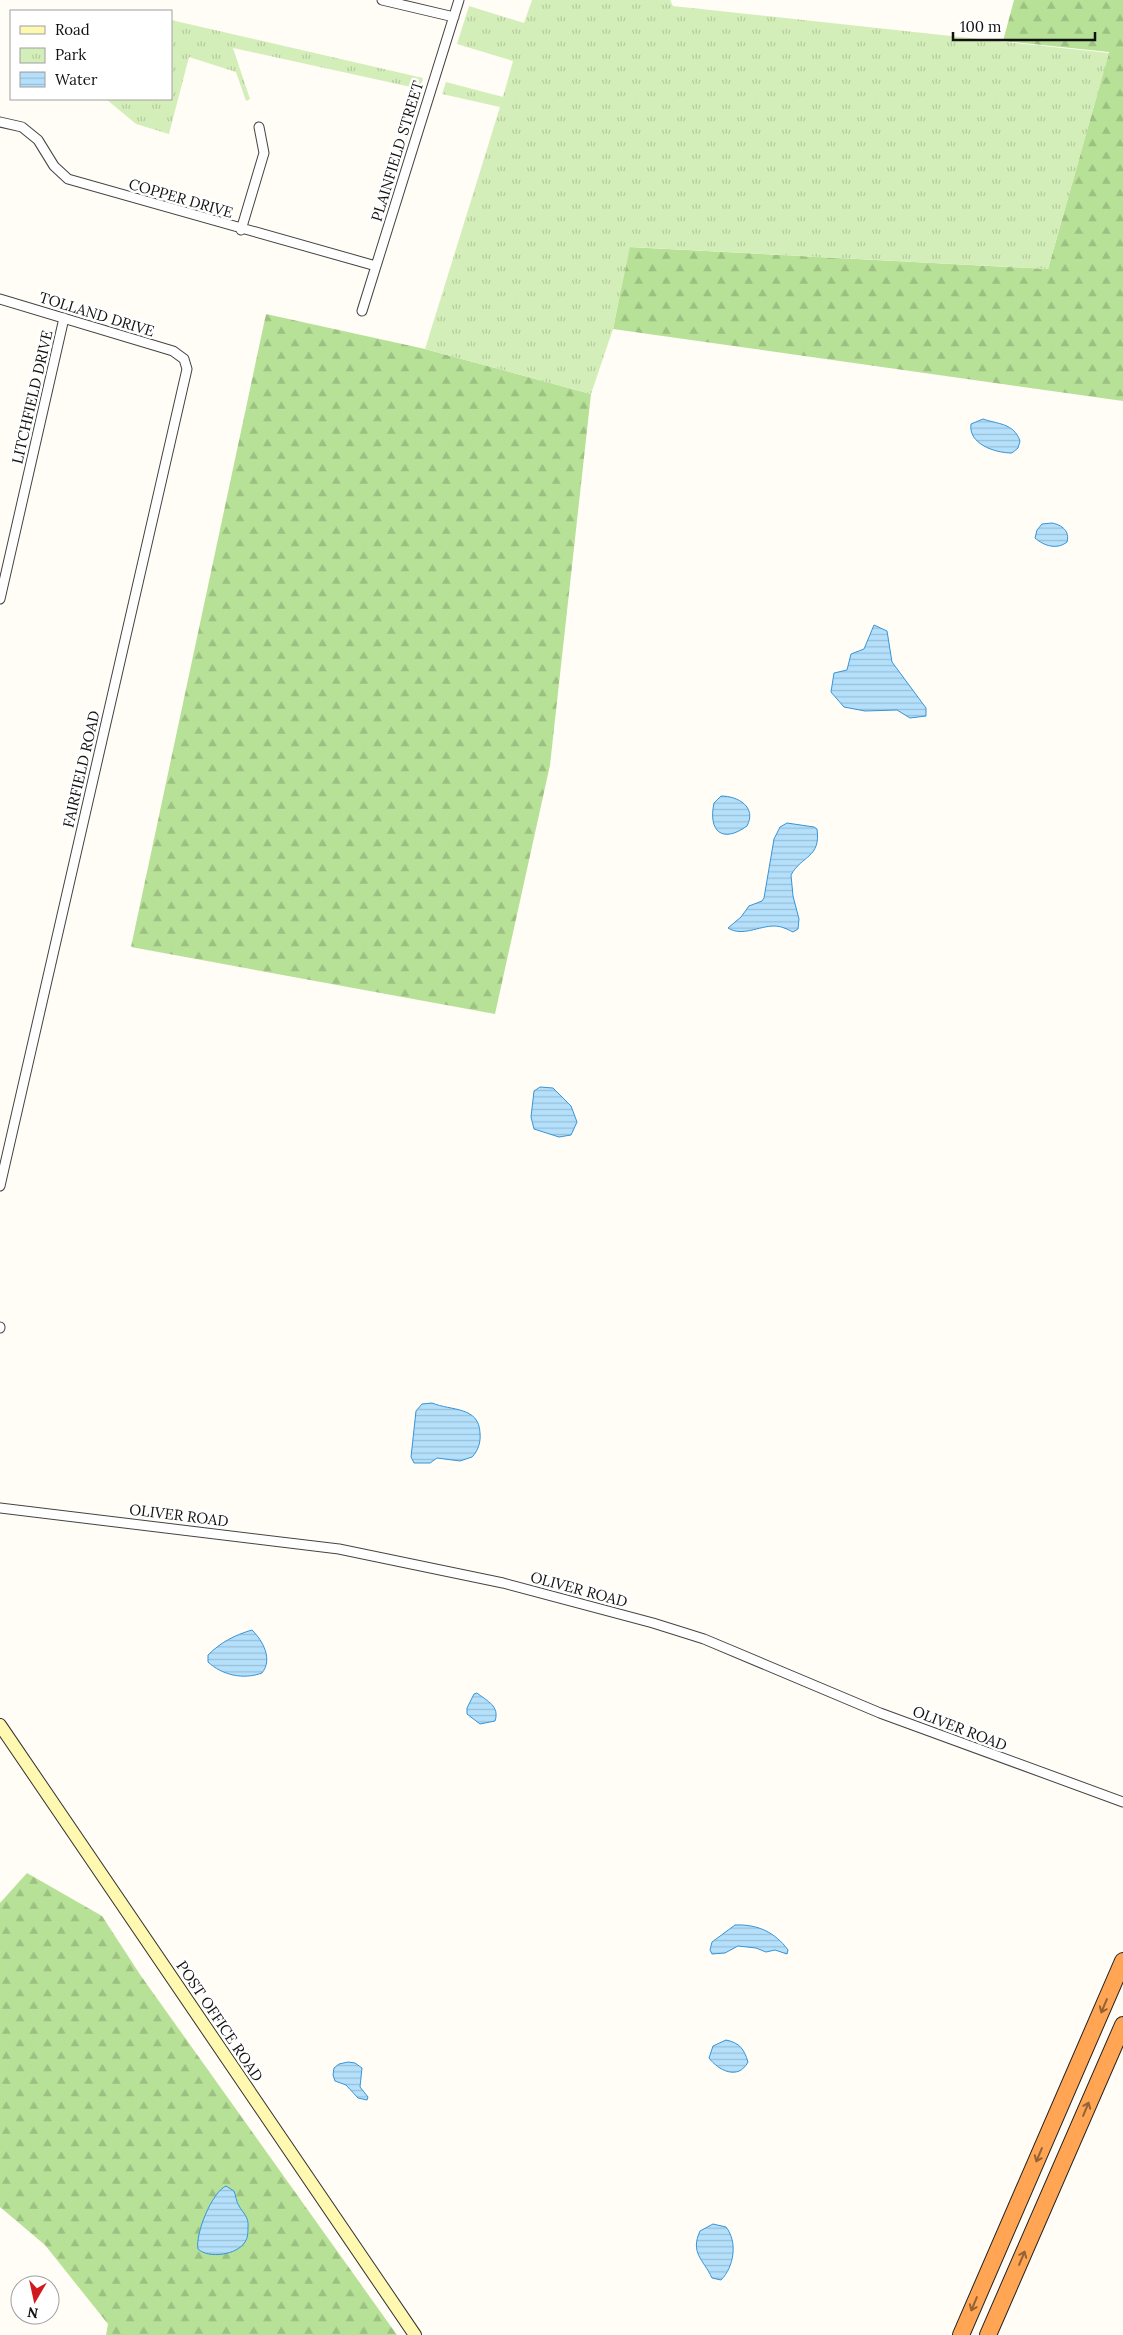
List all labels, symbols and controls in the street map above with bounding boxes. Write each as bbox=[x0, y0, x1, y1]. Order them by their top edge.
legend bbox=[10, 10, 172, 100]
scale bar bbox=[953, 10, 1096, 42]
text: 100 m bbox=[960, 17, 1001, 36]
text: Road bbox=[55, 20, 90, 39]
text: Park bbox=[55, 45, 86, 64]
text: Water bbox=[55, 70, 98, 89]
street label: PLAINFIELD STREET bbox=[367, 78, 428, 224]
street label: COPPER DRIVE bbox=[127, 174, 235, 222]
street label: TOLLAND DRIVE bbox=[37, 287, 157, 341]
street label: LITCHFIELD DRIVE bbox=[7, 328, 57, 466]
street label: FAIRFIELD ROAD bbox=[58, 709, 104, 829]
street label: OLIVER ROAD bbox=[128, 1499, 230, 1531]
street label: OLIVER ROAD bbox=[528, 1567, 630, 1611]
street label: OLIVER ROAD bbox=[910, 1701, 1010, 1755]
street label: POST OFFICE ROAD bbox=[173, 1957, 267, 2085]
one-way arrow bbox=[1098, 1998, 1108, 2013]
one-way arrow bbox=[1082, 2102, 1092, 2117]
one-way arrow bbox=[1033, 2147, 1043, 2162]
one-way arrow bbox=[1017, 2251, 1027, 2266]
north arrow bbox=[10, 2275, 60, 2325]
one-way arrow bbox=[969, 2296, 979, 2311]
text: N bbox=[26, 2303, 40, 2323]

